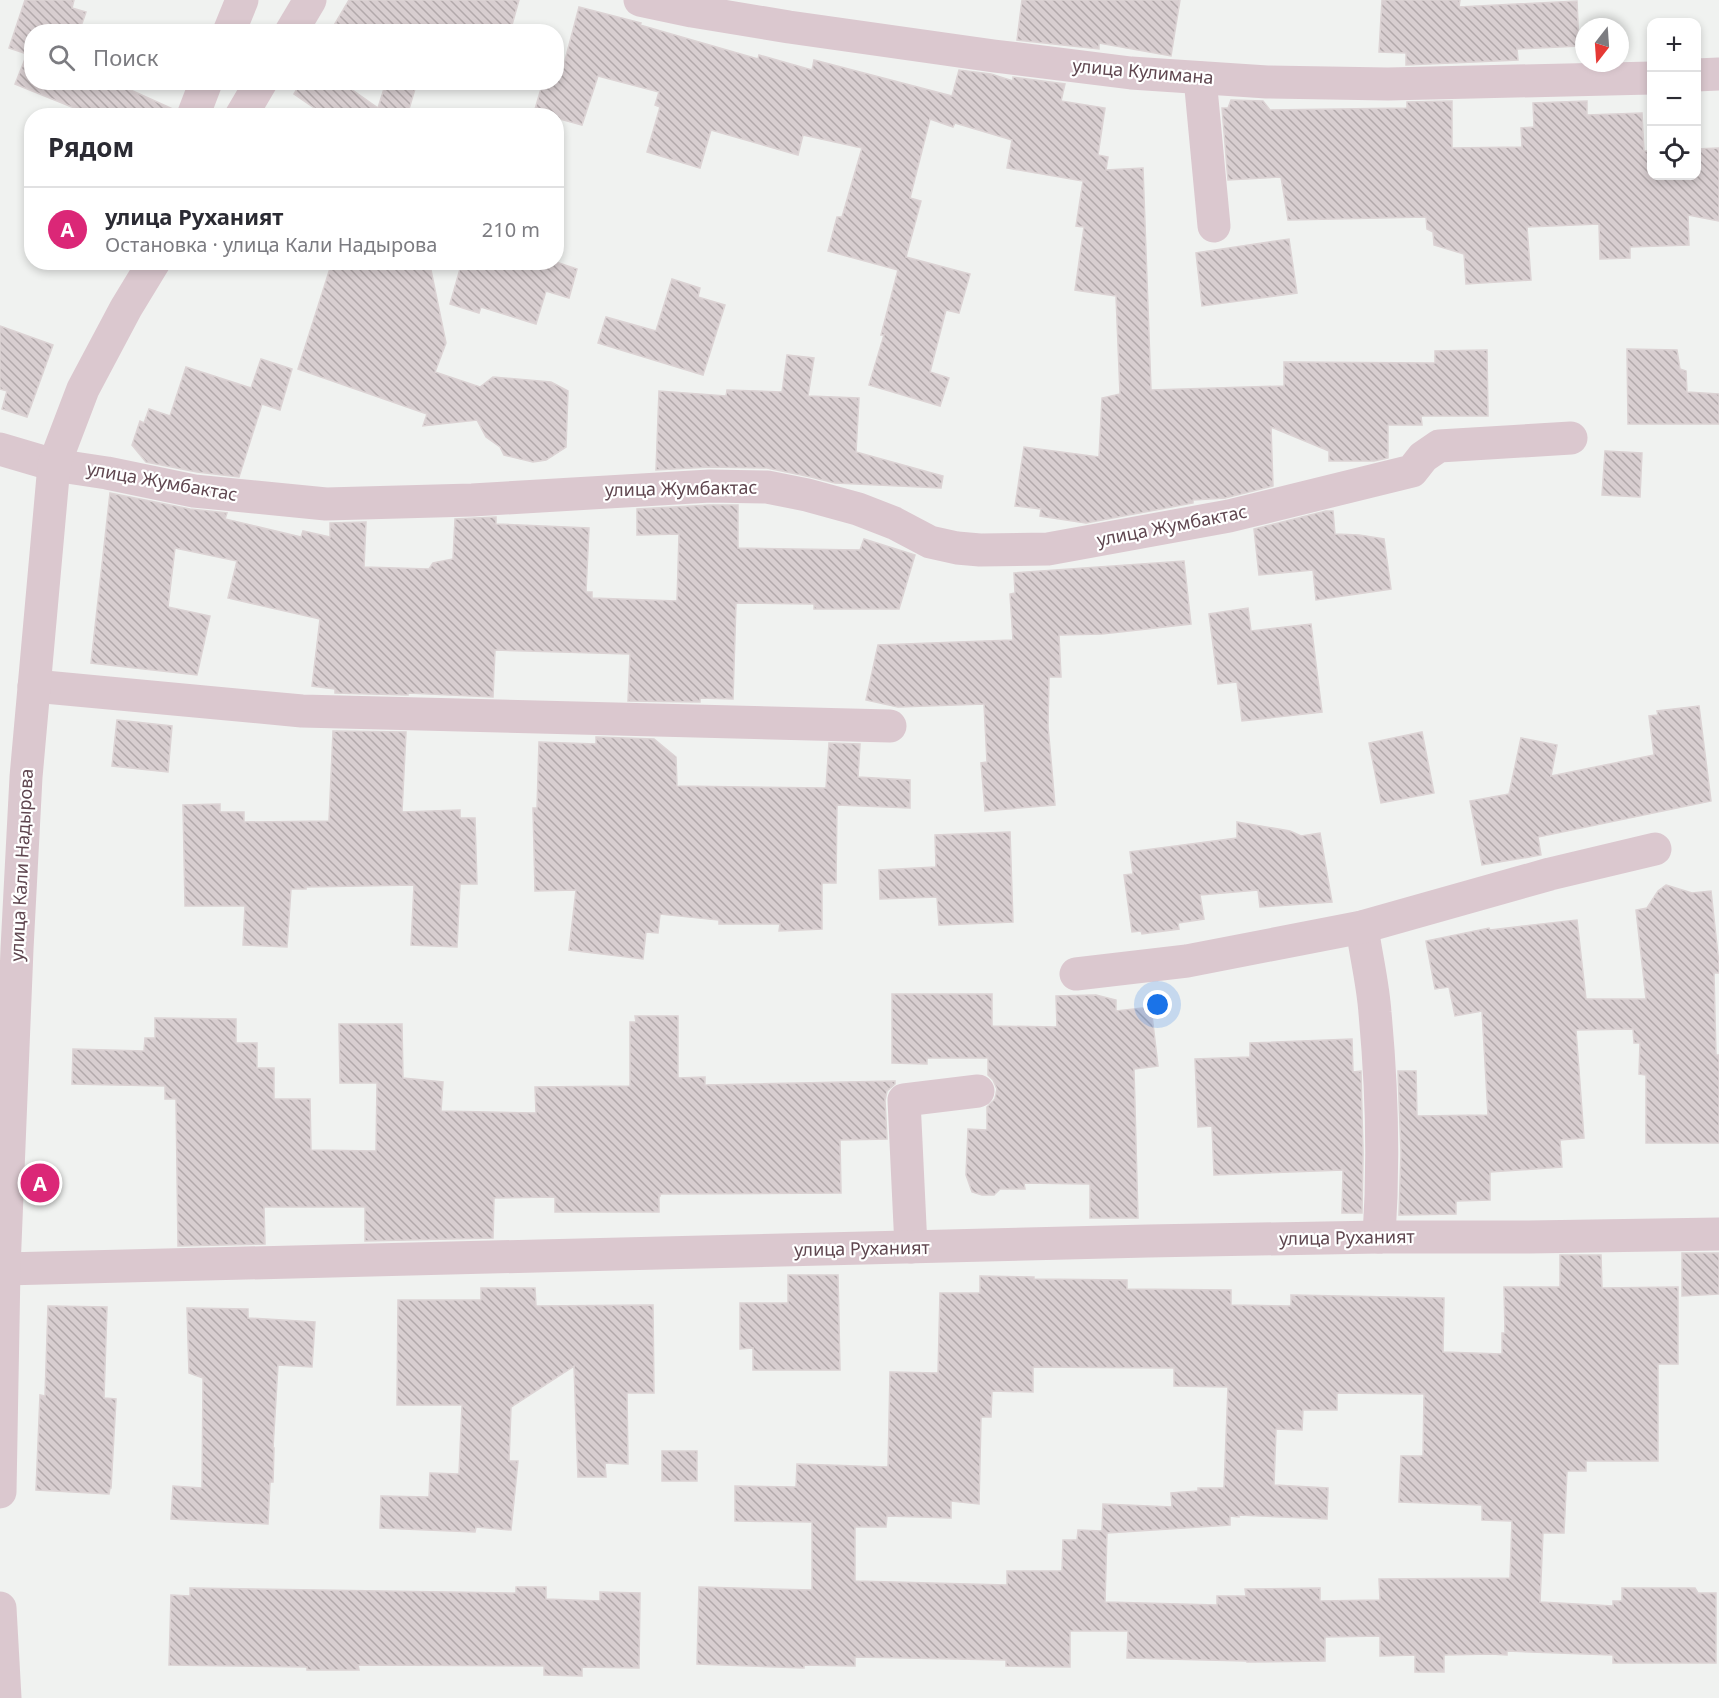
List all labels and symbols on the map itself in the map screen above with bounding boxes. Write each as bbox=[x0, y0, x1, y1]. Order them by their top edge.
north arrow bbox=[1575, 18, 1629, 72]
street label: улица Кулимана bbox=[1071, 53, 1215, 89]
street label: улица Жумбактас bbox=[85, 456, 239, 506]
street label: улица Жумбактас bbox=[605, 475, 757, 501]
street label: улица Жумбактас bbox=[1095, 499, 1249, 551]
street label: улица Кали Надырова bbox=[4, 768, 38, 962]
your location bbox=[1143, 990, 1172, 1019]
pin: A bbox=[20, 1160, 60, 1206]
street label: улица Руханият bbox=[1279, 1224, 1416, 1250]
street label: улица Руханият bbox=[794, 1235, 931, 1261]

